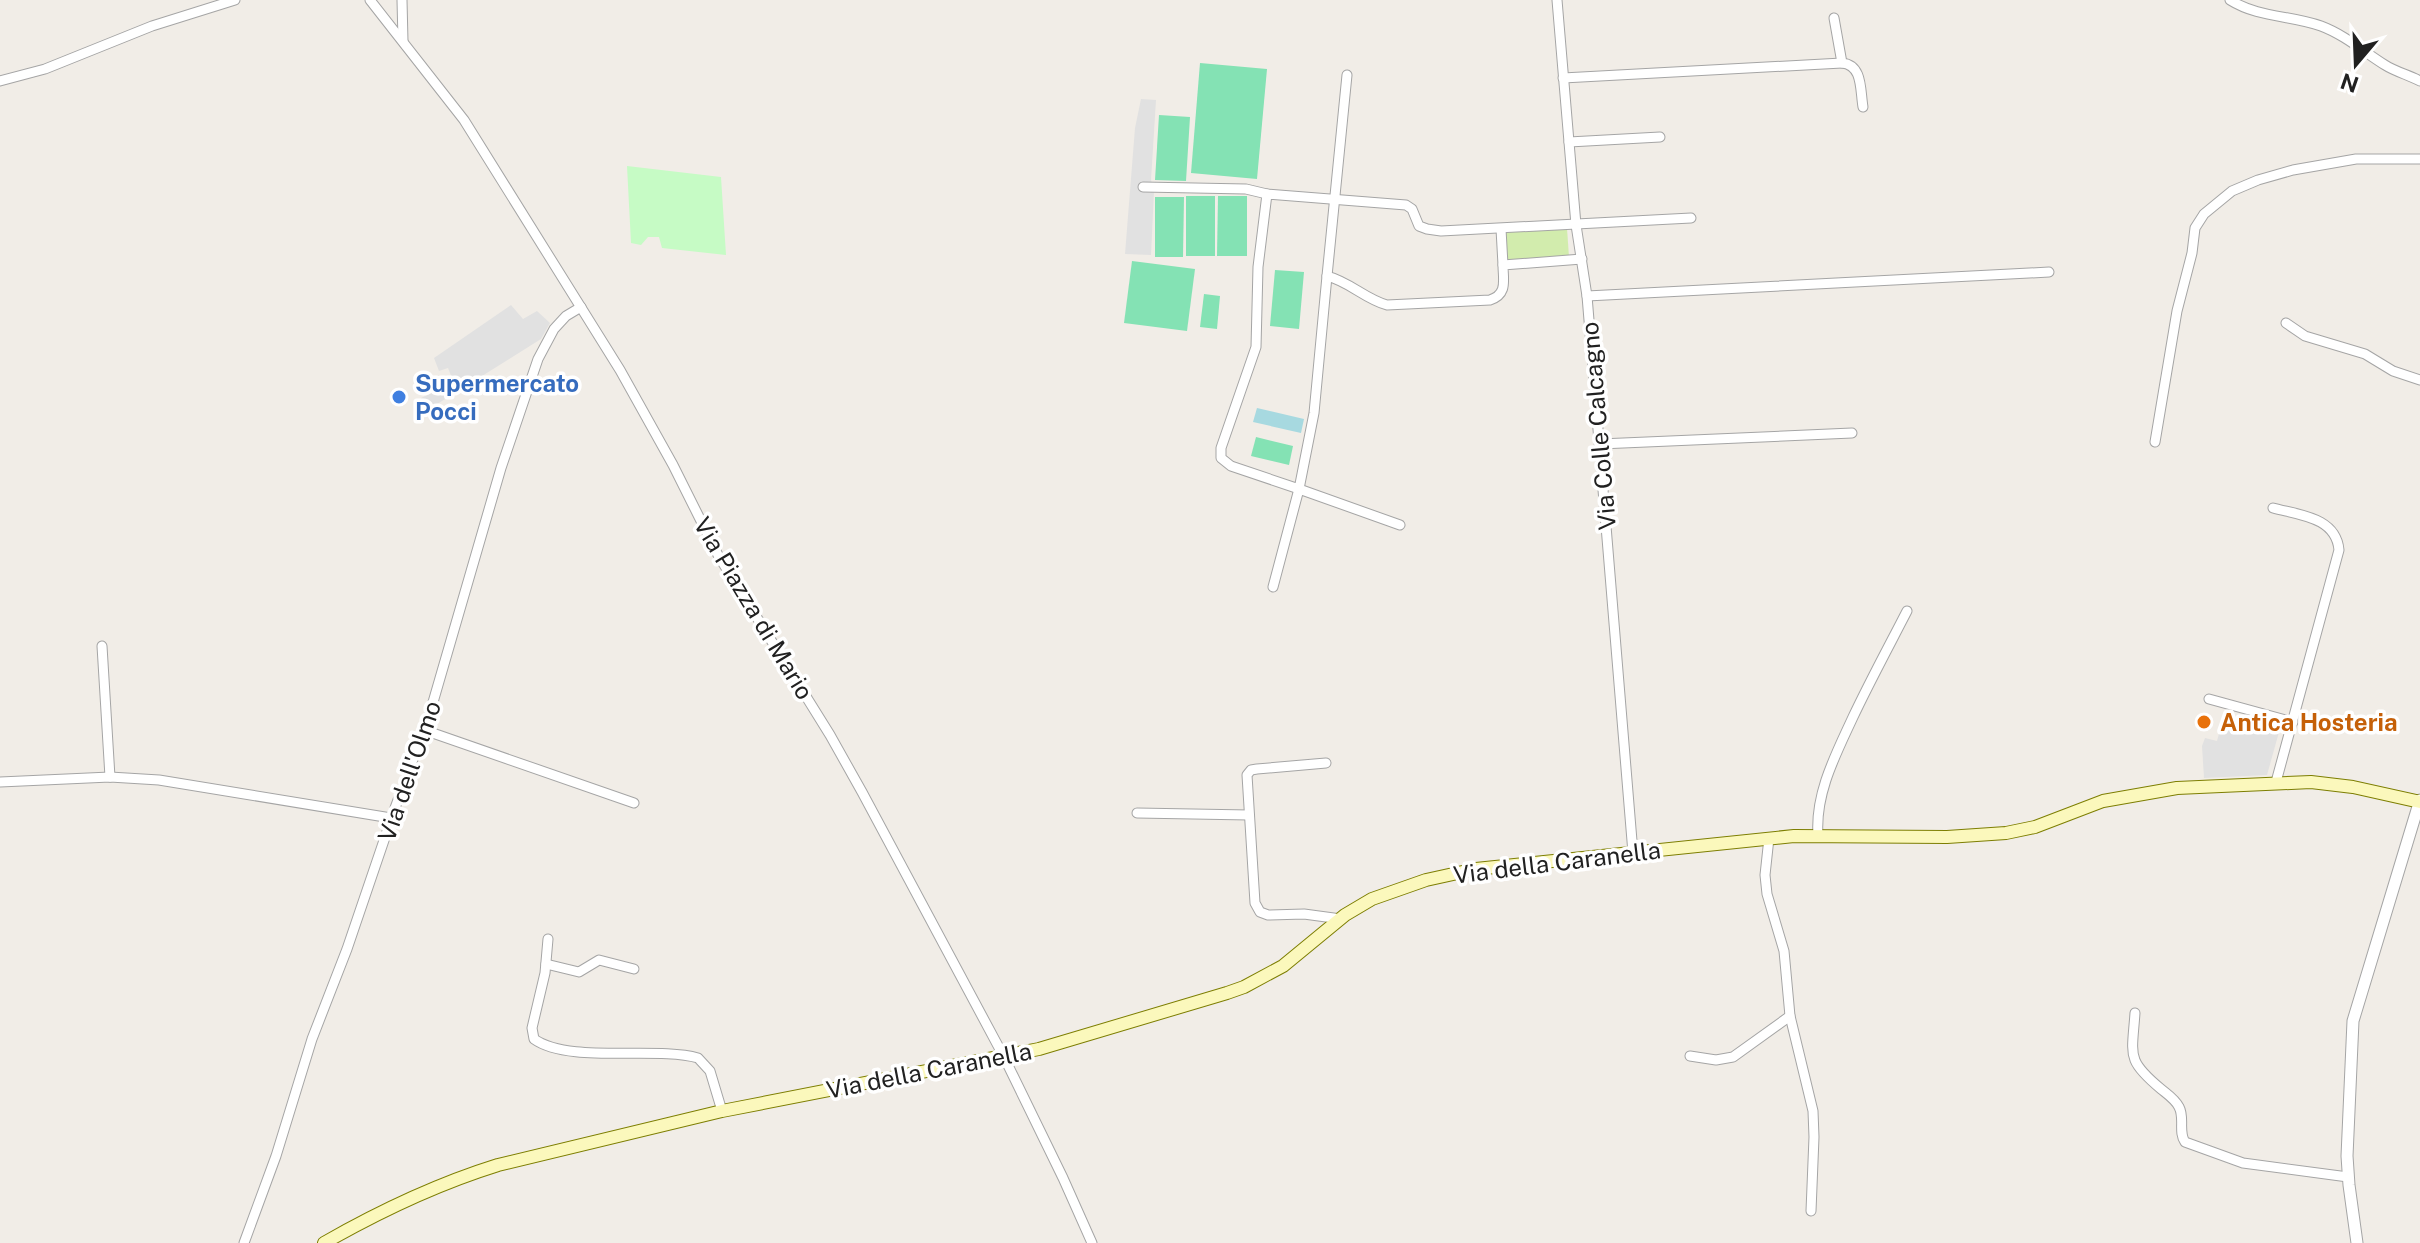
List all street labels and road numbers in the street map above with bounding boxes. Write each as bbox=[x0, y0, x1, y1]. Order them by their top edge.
street label: Via Colle Calcagno bbox=[1575, 321, 1621, 531]
street label: Via Piazza di Mario bbox=[689, 512, 819, 704]
street label: Via dell'Olmo bbox=[372, 697, 446, 845]
street label: Via della Caranella bbox=[1452, 835, 1662, 889]
street label: Via della Caranella bbox=[824, 1036, 1034, 1104]

